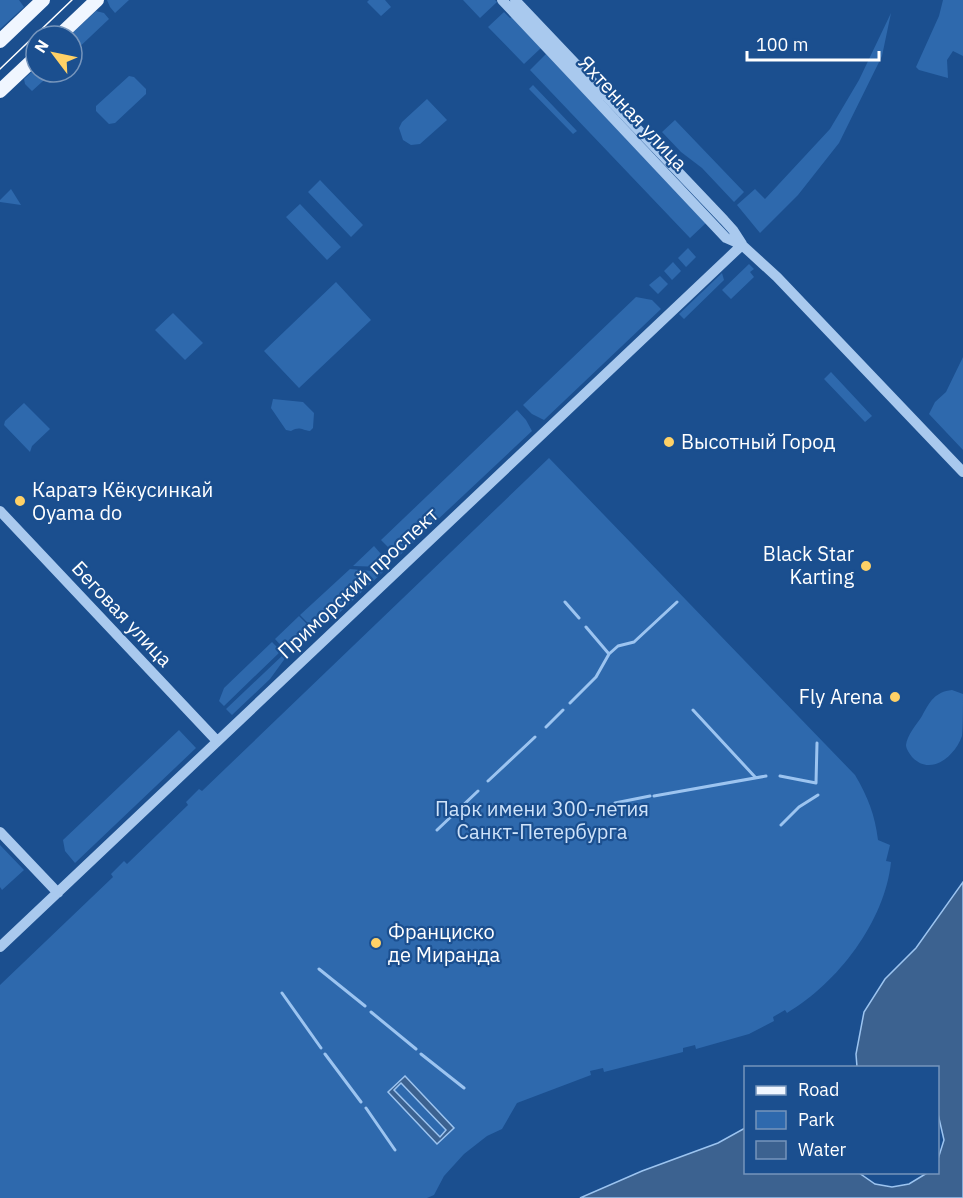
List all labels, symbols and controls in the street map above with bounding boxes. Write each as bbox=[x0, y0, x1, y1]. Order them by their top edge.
north arrow bbox=[24, 24, 84, 84]
scale bar bbox=[747, 24, 879, 62]
text: 100 m bbox=[756, 33, 808, 56]
text: N bbox=[30, 36, 53, 56]
street label: Яхтенная улица bbox=[573, 49, 694, 176]
place label: Высотный Город bbox=[681, 428, 836, 455]
marker: Высотный Город bbox=[662, 435, 676, 449]
place label: Каратэ Кёкусинкай Oyama do bbox=[32, 476, 213, 526]
marker: Каратэ Кёкусинкай Oyama do bbox=[13, 494, 27, 508]
street label: Приморский проспект bbox=[271, 501, 444, 664]
place label: Black Star Karting bbox=[763, 540, 854, 590]
street label: Беговая улица bbox=[66, 555, 179, 673]
marker: Black Star Karting bbox=[859, 559, 873, 573]
place label: Fly Arena bbox=[799, 683, 883, 710]
marker: Fly Arena bbox=[888, 690, 902, 704]
park label: Парк имени 300-летия Санкт-Петербурга bbox=[435, 795, 649, 845]
place label: Франциско де Миранда bbox=[388, 918, 501, 968]
marker: Франциско де Миранда bbox=[369, 936, 383, 950]
legend bbox=[744, 1066, 939, 1174]
text: Road bbox=[798, 1078, 839, 1101]
text: Park bbox=[798, 1108, 835, 1131]
text: Water bbox=[798, 1138, 847, 1161]

